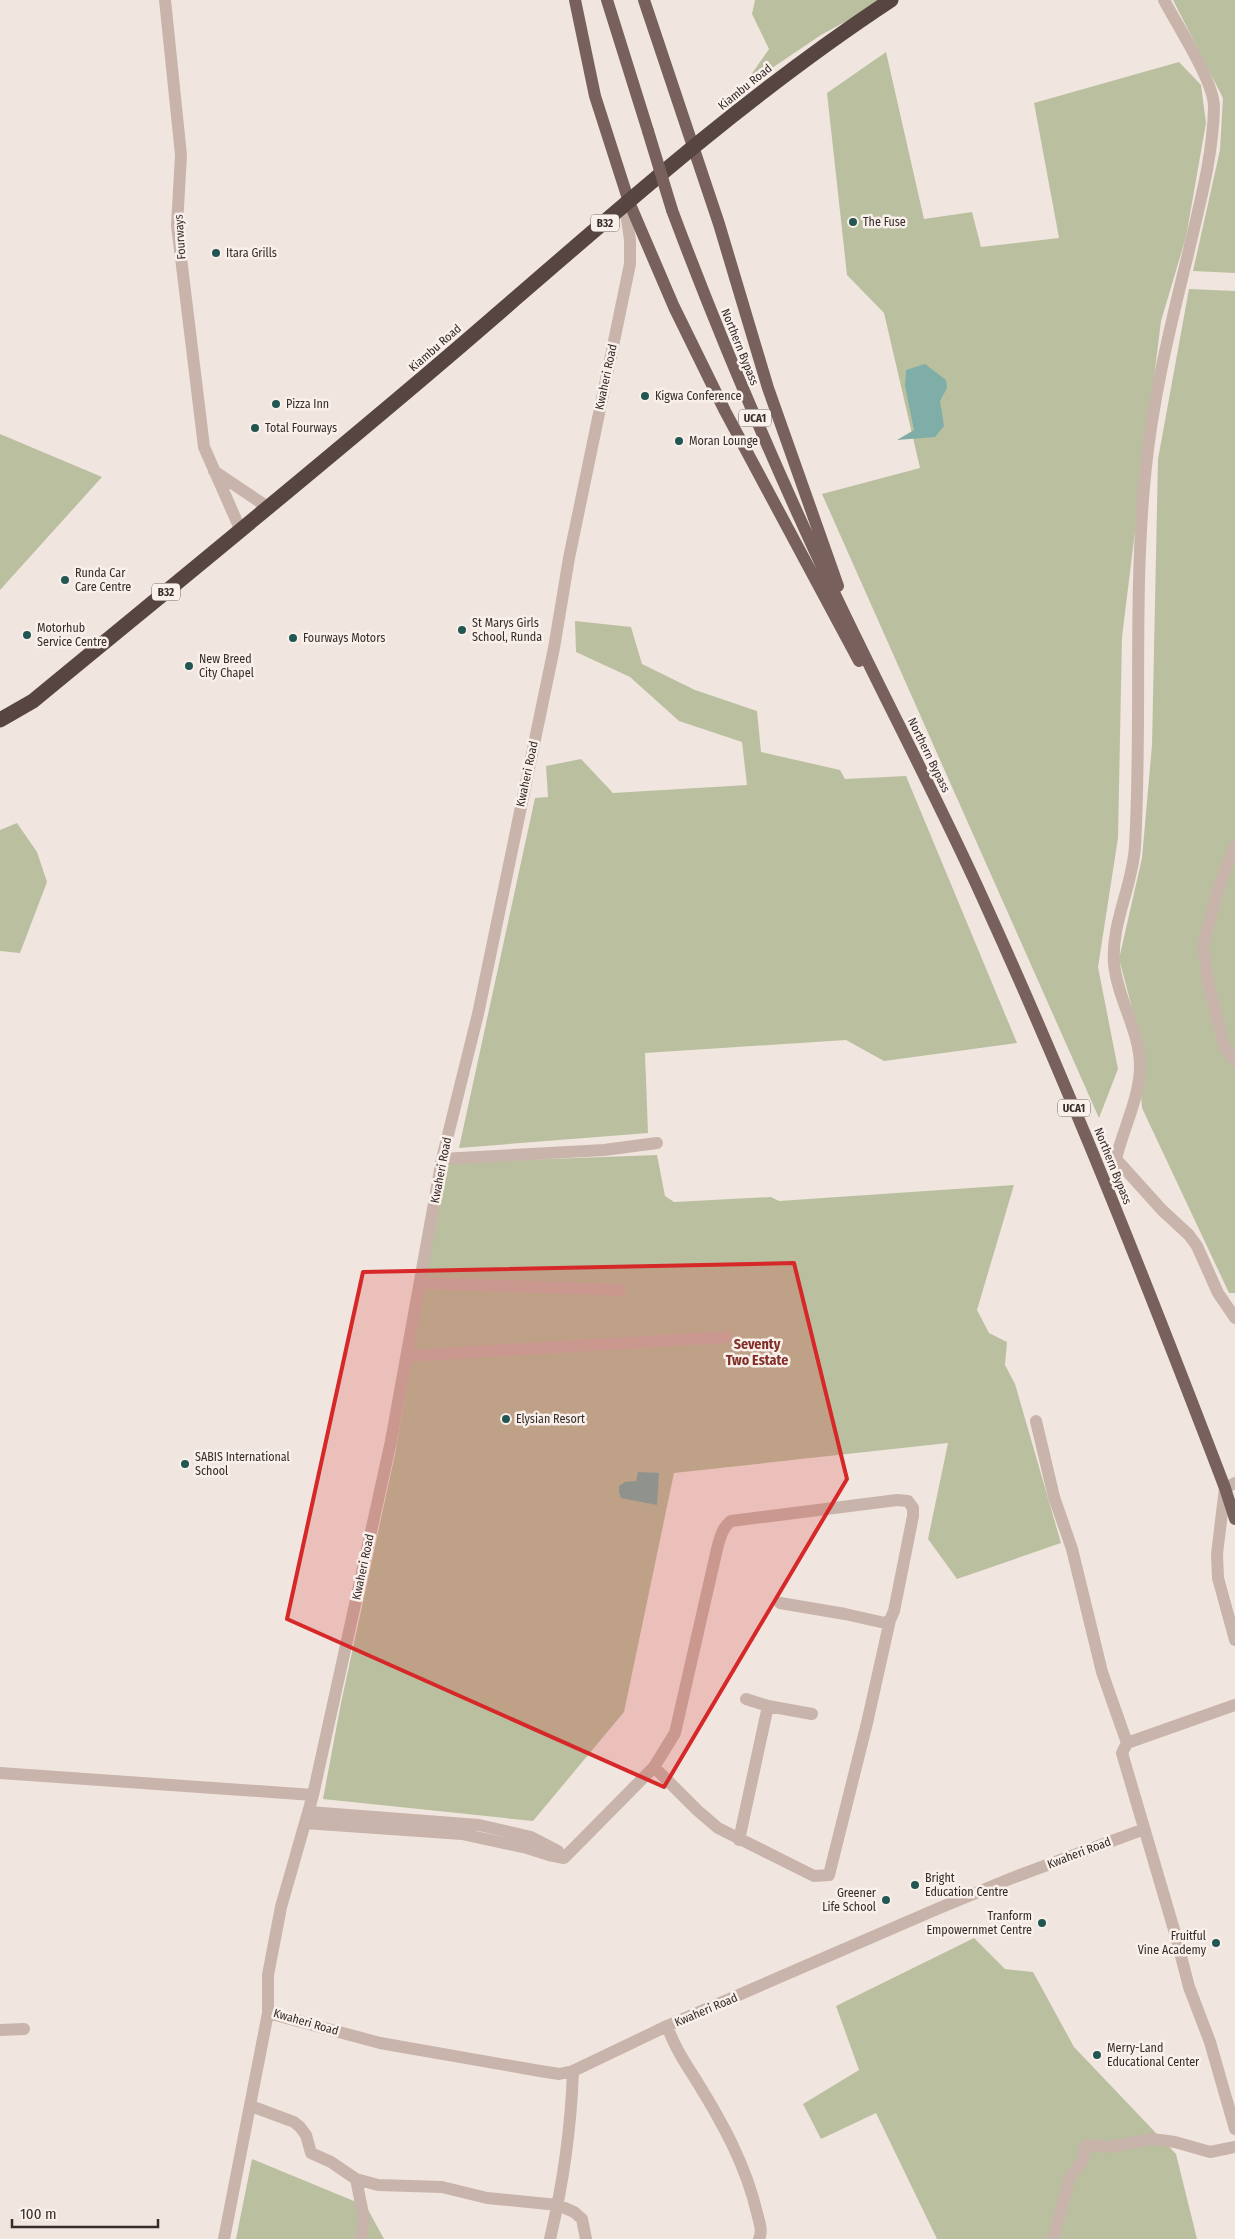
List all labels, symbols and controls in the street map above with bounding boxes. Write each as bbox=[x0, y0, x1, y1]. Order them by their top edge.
street label: Kiambu Road bbox=[715, 61, 775, 113]
street label: Fourways bbox=[171, 214, 189, 260]
road number: B32 bbox=[591, 214, 619, 232]
place label: The Fuse bbox=[863, 215, 906, 229]
marker: The Fuse bbox=[847, 216, 859, 228]
place label: Itara Grills bbox=[226, 246, 277, 260]
marker: Itara Grills bbox=[210, 247, 222, 259]
street label: Northern Bypass bbox=[718, 307, 762, 387]
street label: Kiambu Road bbox=[406, 321, 464, 375]
street label: Kwaheri Road bbox=[592, 343, 620, 411]
place label: Kigwa Conference bbox=[655, 389, 741, 403]
marker: Kigwa Conference bbox=[639, 390, 651, 402]
place label: Pizza Inn bbox=[286, 397, 329, 411]
marker: Pizza Inn bbox=[270, 398, 282, 410]
road number: UCA1 bbox=[739, 409, 771, 426]
place label: Total Fourways bbox=[265, 421, 337, 435]
marker: Total Fourways bbox=[249, 422, 261, 434]
place label: Moran Lounge bbox=[689, 434, 758, 448]
marker: Moran Lounge bbox=[673, 435, 685, 447]
place label: Runda Car Care Centre bbox=[75, 566, 131, 594]
marker: Runda Car Care Centre bbox=[59, 574, 71, 586]
road number: B32 bbox=[152, 584, 180, 600]
place label: St Marys Girls School, Runda bbox=[472, 616, 542, 644]
place label: Motorhub Service Centre bbox=[37, 621, 107, 649]
marker: St Marys Girls School, Runda bbox=[456, 624, 468, 636]
marker: Motorhub Service Centre bbox=[21, 629, 33, 641]
place label: Fourways Motors bbox=[303, 631, 385, 645]
marker: Fourways Motors bbox=[287, 632, 299, 644]
place label: New Breed City Chapel bbox=[199, 652, 254, 680]
marker: New Breed City Chapel bbox=[183, 660, 195, 672]
street label: Northern Bypass bbox=[905, 715, 953, 795]
street label: Kwaheri Road bbox=[513, 740, 541, 808]
road number: UCA1 bbox=[1058, 1100, 1090, 1116]
street label: Northern Bypass bbox=[1091, 1126, 1135, 1206]
street label: Kwaheri Road bbox=[428, 1136, 454, 1204]
district label: Seventy Two Estate bbox=[726, 1336, 788, 1369]
place label: Elysian Resort bbox=[516, 1412, 585, 1426]
marker: Elysian Resort bbox=[500, 1413, 512, 1425]
place label: SABIS International School bbox=[195, 1450, 290, 1478]
marker: SABIS International School bbox=[179, 1458, 191, 1470]
street label: Kwaheri Road bbox=[349, 1533, 377, 1601]
street label: Kwaheri Road bbox=[1045, 1834, 1113, 1872]
place label: Bright Education Centre bbox=[925, 1871, 1008, 1899]
marker: Bright Education Centre bbox=[909, 1879, 921, 1891]
place label: Greener Life School bbox=[822, 1886, 877, 1914]
marker: Greener Life School bbox=[880, 1894, 892, 1906]
place label: Tranform Empowernmet Centre bbox=[927, 1909, 1032, 1937]
marker: Tranform Empowernmet Centre bbox=[1036, 1917, 1048, 1929]
place label: Fruitful Vine Academy bbox=[1138, 1929, 1207, 1957]
marker: Fruitful Vine Academy bbox=[1210, 1937, 1222, 1949]
street label: Kwaheri Road bbox=[672, 1990, 740, 2030]
street label: Kwaheri Road bbox=[272, 2006, 340, 2038]
place label: Merry-Land Educational Center bbox=[1107, 2041, 1200, 2069]
marker: Merry-Land Educational Center bbox=[1091, 2049, 1103, 2061]
scale bar bbox=[12, 2196, 159, 2228]
text: 100 m bbox=[20, 2205, 57, 2223]

